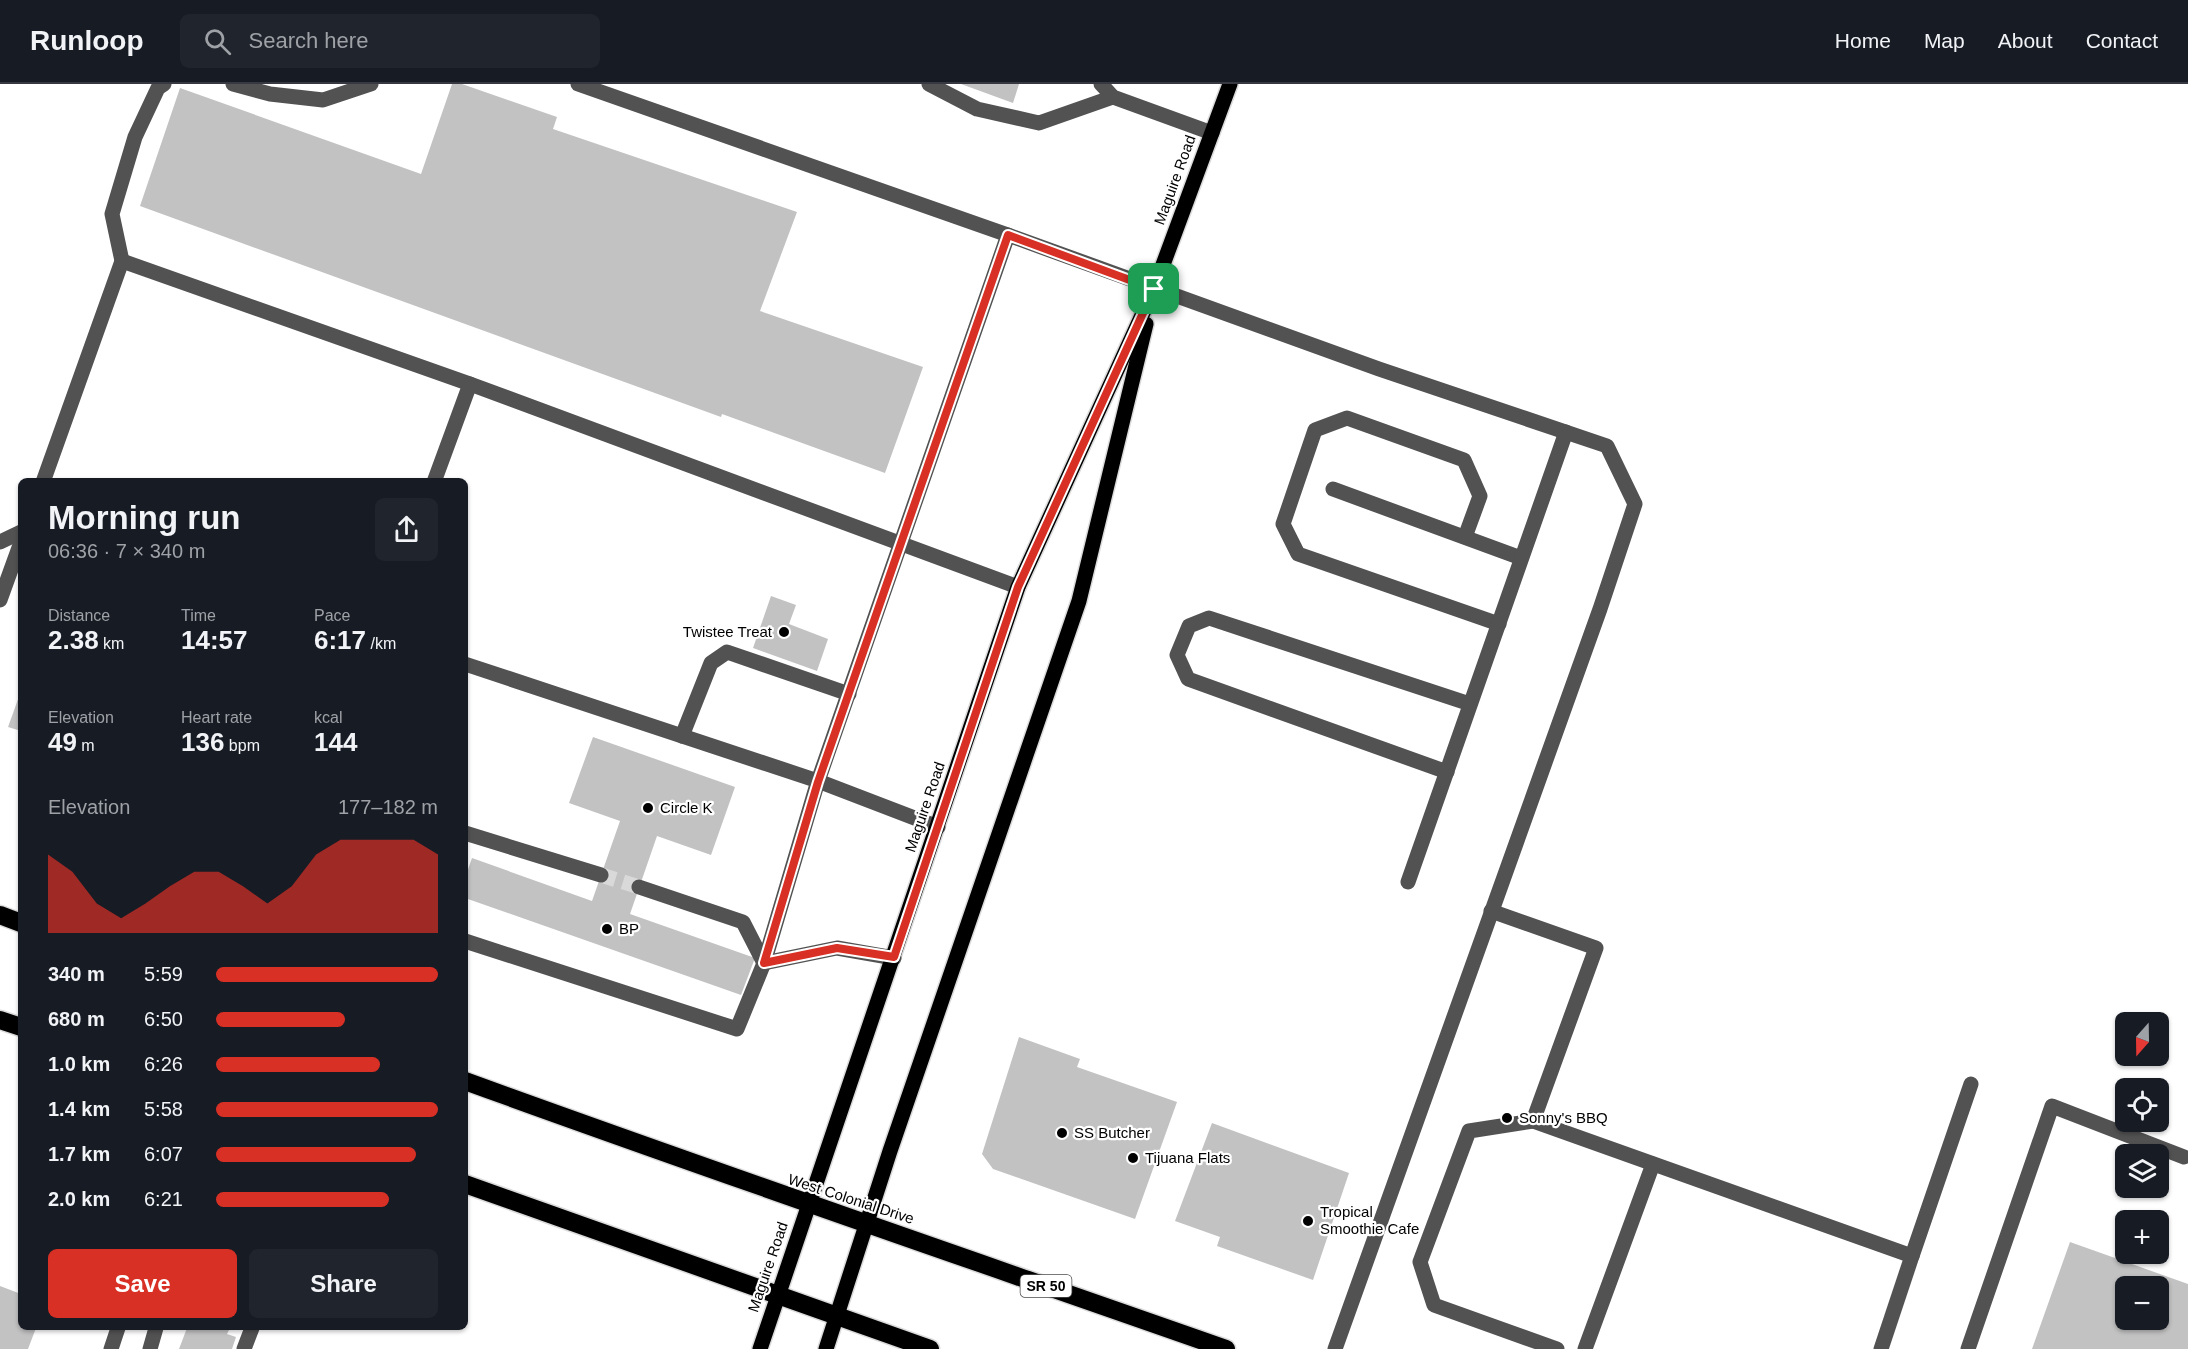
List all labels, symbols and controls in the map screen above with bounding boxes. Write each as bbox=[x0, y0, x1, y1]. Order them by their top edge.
search box bbox=[180, 14, 600, 68]
text: Runloop bbox=[30, 25, 144, 56]
icon: search bbox=[201, 25, 234, 58]
text: Search here bbox=[249, 28, 368, 53]
text: Home bbox=[1835, 29, 1891, 52]
text: Map bbox=[1924, 29, 1965, 52]
text: About bbox=[1998, 29, 2053, 52]
text: Contact bbox=[2086, 29, 2158, 52]
street label: Maguire Road bbox=[1150, 133, 1199, 227]
pin bbox=[1128, 263, 1179, 314]
icon: arrive bbox=[1137, 272, 1170, 305]
button: share bbox=[375, 498, 438, 561]
text: Morning run bbox=[48, 499, 240, 536]
text: 06:36 · 7 × 340 m bbox=[48, 540, 205, 562]
text: Distance bbox=[48, 607, 110, 624]
text: Time bbox=[181, 607, 216, 624]
text: Pace bbox=[314, 607, 350, 624]
place label: Twistee Treat bbox=[683, 623, 773, 640]
text: 2.38 bbox=[48, 625, 99, 655]
text: 14:57 bbox=[181, 625, 248, 655]
text: 6:17 bbox=[314, 625, 366, 655]
marker: Twistee Treat bbox=[777, 625, 791, 639]
text: km bbox=[99, 635, 124, 652]
text: /km bbox=[366, 635, 396, 652]
text: Elevation bbox=[48, 709, 114, 726]
text: Heart rate bbox=[181, 709, 252, 726]
text: kcal bbox=[314, 709, 342, 726]
text: 49 bbox=[48, 727, 77, 757]
text: 136 bbox=[181, 727, 224, 757]
text: 144 bbox=[314, 727, 357, 757]
text: m bbox=[77, 737, 95, 754]
text: bpm bbox=[224, 737, 260, 754]
street label: Maguire Road bbox=[901, 760, 948, 854]
text: Elevation bbox=[48, 796, 130, 818]
text: 177–182 m bbox=[338, 796, 438, 818]
place label: Circle K bbox=[660, 799, 713, 816]
marker: Circle K bbox=[641, 801, 655, 815]
place label: BP bbox=[619, 920, 639, 937]
marker: BP bbox=[600, 922, 614, 936]
text: 340 m bbox=[48, 963, 105, 985]
text: 5:59 bbox=[144, 963, 183, 985]
text: 680 m bbox=[48, 1008, 105, 1030]
text: 6:50 bbox=[144, 1008, 183, 1030]
north arrow bbox=[2115, 1012, 2169, 1066]
map controls bbox=[2115, 1012, 2169, 1330]
text: 1.0 km bbox=[48, 1053, 110, 1075]
text: 6:26 bbox=[144, 1053, 183, 1075]
button: locate bbox=[2115, 1078, 2169, 1132]
text: 1.4 km bbox=[48, 1098, 110, 1120]
text: 5:58 bbox=[144, 1098, 183, 1120]
place label: Sonny's BBQ bbox=[1519, 1109, 1608, 1126]
marker: Sonny's BBQ bbox=[1500, 1111, 1514, 1125]
place label: SS Butcher bbox=[1074, 1124, 1150, 1141]
marker: SS Butcher bbox=[1055, 1126, 1069, 1140]
text: 1.7 km bbox=[48, 1143, 110, 1165]
text: 6:07 bbox=[144, 1143, 183, 1165]
button: layers bbox=[2115, 1144, 2169, 1198]
place label: Tijuana Flats bbox=[1145, 1149, 1230, 1166]
marker: Tijuana Flats bbox=[1126, 1151, 1140, 1165]
street label: West Colonial Drive bbox=[786, 1170, 916, 1227]
text: 2.0 km bbox=[48, 1188, 110, 1210]
text: 6:21 bbox=[144, 1188, 183, 1210]
place label: Tropical Smoothie Cafe bbox=[1320, 1203, 1419, 1237]
button: + bbox=[2115, 1210, 2169, 1264]
marker: Tropical Smoothie Cafe bbox=[1301, 1214, 1315, 1228]
street label: Maguire Road bbox=[744, 1220, 791, 1314]
button: Save bbox=[48, 1249, 237, 1318]
button: Share bbox=[249, 1249, 438, 1318]
road number: SR 50 bbox=[1020, 1275, 1072, 1297]
button: − bbox=[2115, 1276, 2169, 1330]

